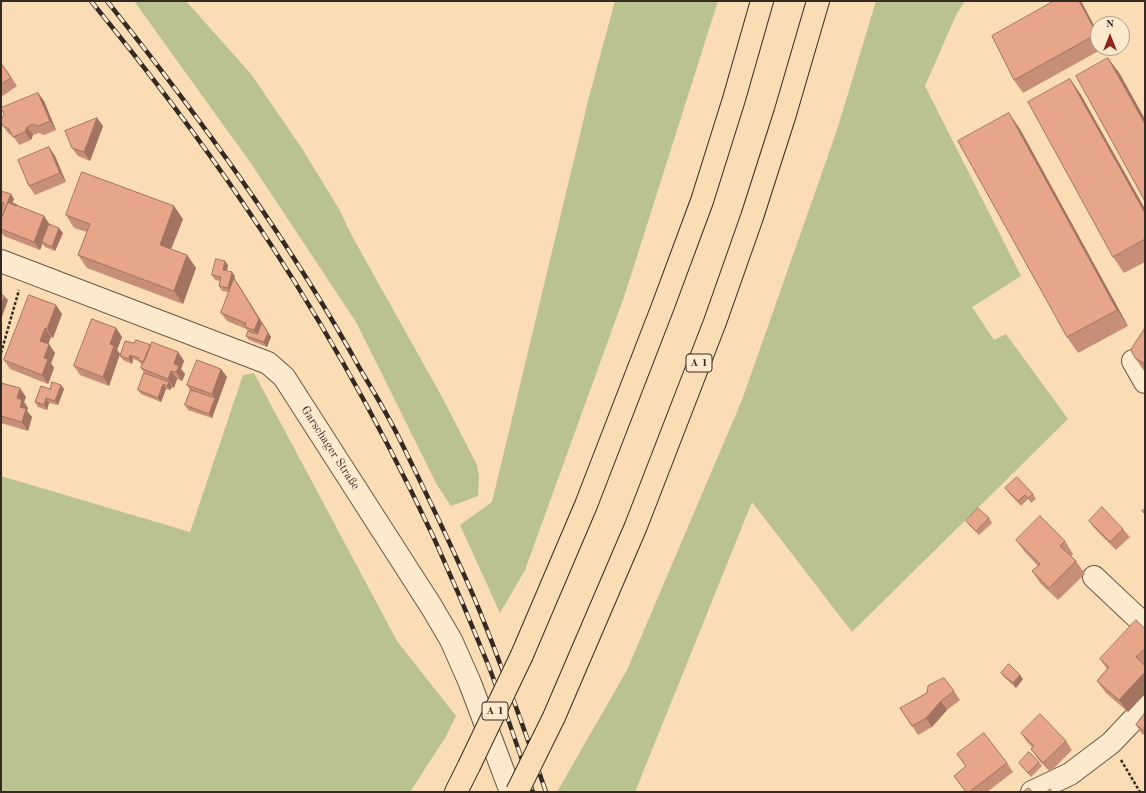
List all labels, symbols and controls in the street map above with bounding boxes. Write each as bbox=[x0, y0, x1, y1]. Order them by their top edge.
north arrow bbox=[1090, 16, 1130, 56]
text: N bbox=[1106, 19, 1114, 30]
road number: A 1 bbox=[686, 354, 712, 372]
street label: Garschager Straße bbox=[298, 403, 362, 493]
road number: A 1 bbox=[482, 702, 508, 720]

